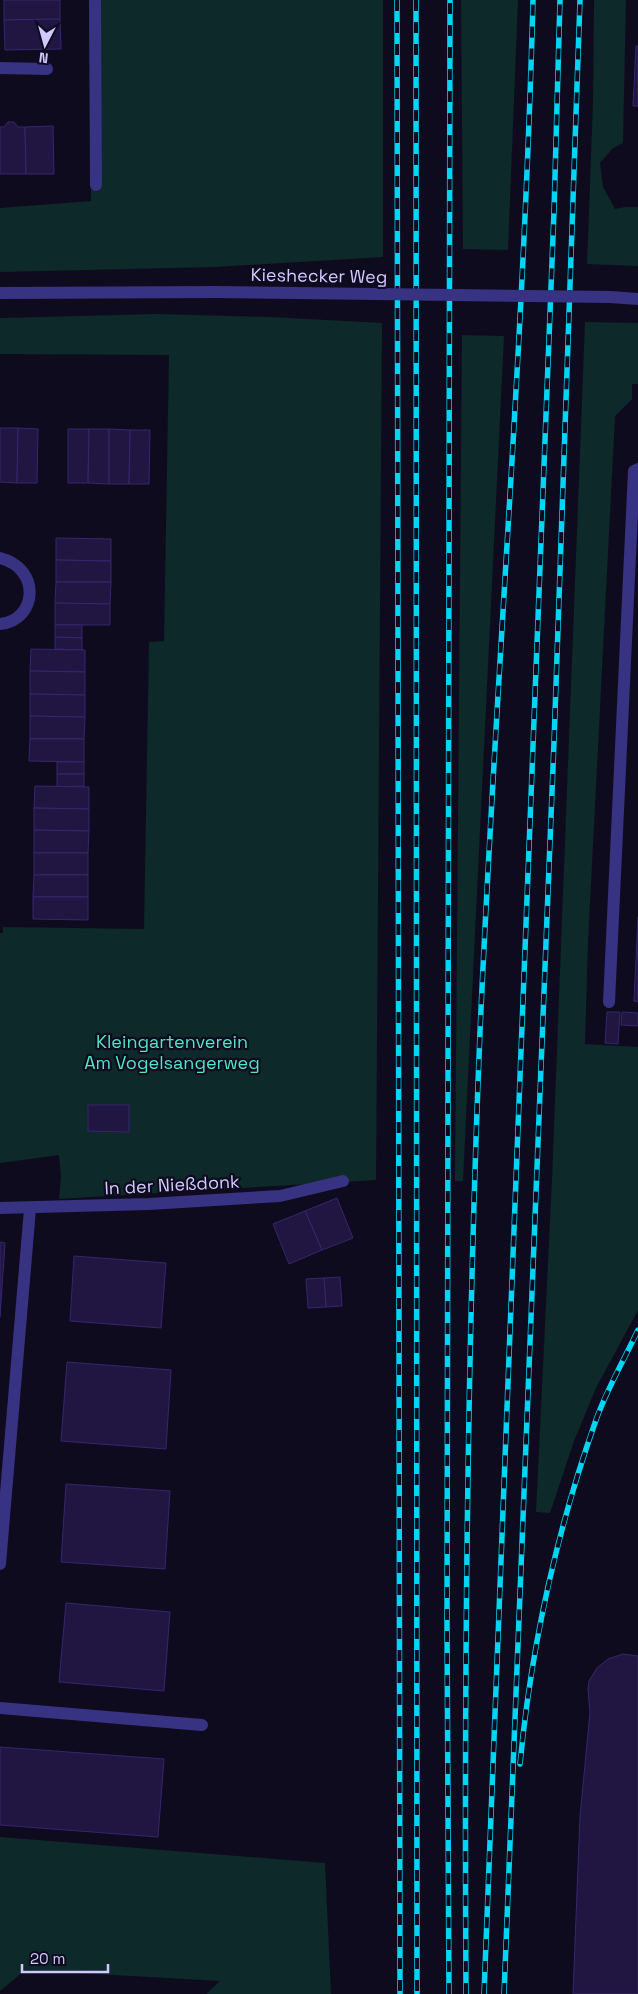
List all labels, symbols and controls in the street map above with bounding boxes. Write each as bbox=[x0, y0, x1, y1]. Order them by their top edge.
north arrow bbox=[20, 20, 70, 70]
text: N bbox=[38, 48, 49, 67]
street label: Kieshecker Weg bbox=[250, 263, 388, 288]
park label: Kleingartenverein Am Vogelsangerweg bbox=[84, 1030, 260, 1074]
street label: In der Nießdonk bbox=[104, 1169, 241, 1200]
scale bar bbox=[22, 1942, 109, 1974]
text: 20 m bbox=[30, 1949, 65, 1968]

